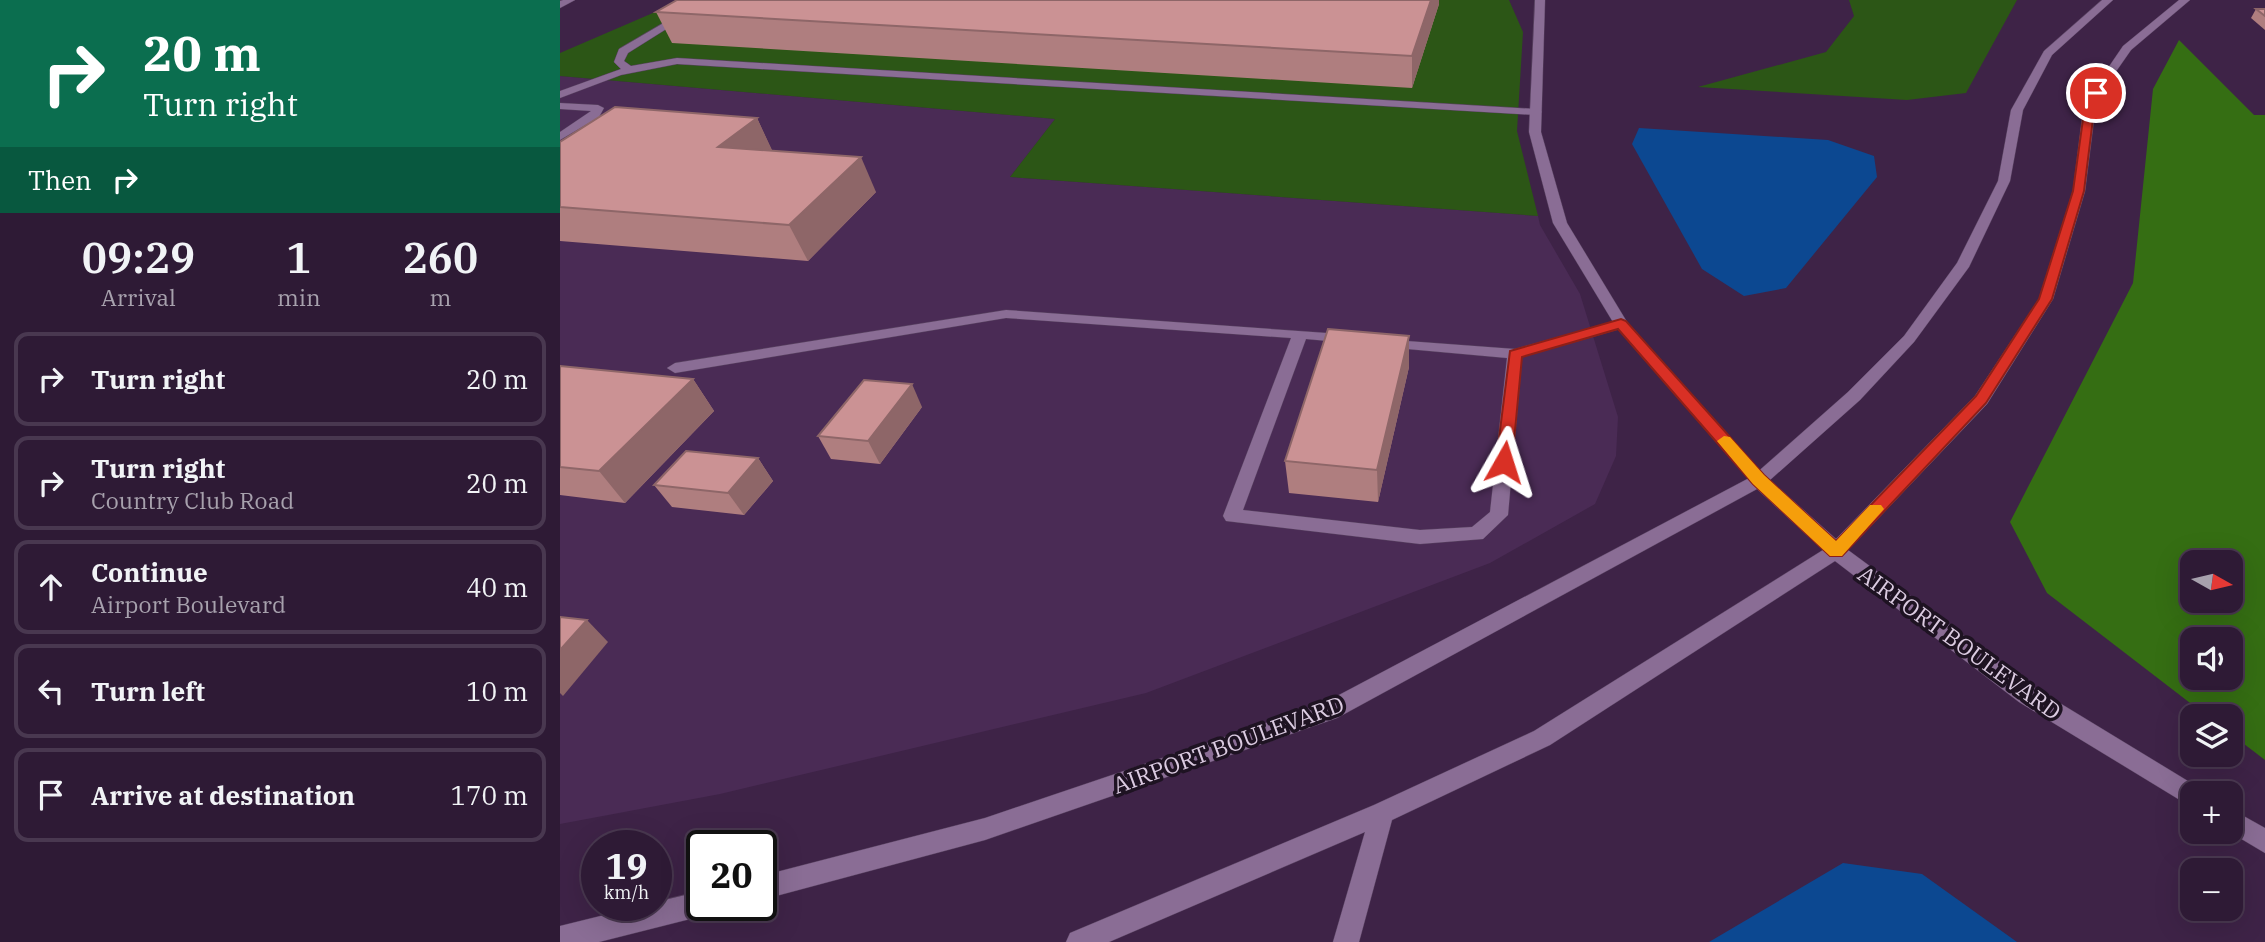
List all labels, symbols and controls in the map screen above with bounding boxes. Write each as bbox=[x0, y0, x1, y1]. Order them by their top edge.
text: 20 m bbox=[143, 21, 261, 84]
icon: right bbox=[28, 28, 119, 119]
pin bbox=[2066, 63, 2126, 123]
icon: arrive bbox=[2077, 74, 2115, 112]
text: Turn right bbox=[143, 83, 298, 125]
icon: right bbox=[106, 161, 144, 199]
text: Then bbox=[28, 163, 92, 197]
text: 09:29 bbox=[82, 230, 195, 285]
text: 1 bbox=[286, 230, 311, 285]
text: 260 bbox=[403, 230, 478, 285]
text: Arrival bbox=[101, 282, 176, 312]
text: min bbox=[277, 282, 321, 312]
text: m bbox=[429, 282, 451, 312]
icon: right bbox=[32, 360, 70, 398]
text: Turn right bbox=[91, 362, 225, 396]
text: 20 m bbox=[466, 362, 528, 396]
position arrow bbox=[1467, 425, 1541, 499]
text: Turn right bbox=[91, 451, 225, 485]
icon: right bbox=[32, 464, 70, 502]
text: 20 m bbox=[466, 466, 528, 500]
text: Country Club Road bbox=[91, 485, 294, 515]
north arrow bbox=[2180, 550, 2244, 612]
map controls bbox=[2180, 550, 2243, 921]
text: Continue bbox=[91, 555, 208, 589]
street label: AIRPORT BOULEVARD bbox=[1853, 558, 2067, 726]
icon: ahead bbox=[32, 568, 70, 606]
text: 40 m bbox=[466, 570, 528, 604]
text: Airport Boulevard bbox=[91, 589, 286, 619]
button: sound bbox=[2180, 627, 2243, 690]
icon: left bbox=[32, 672, 70, 710]
text: Turn left bbox=[91, 674, 205, 708]
text: 10 m bbox=[466, 674, 528, 708]
street label: AIRPORT BOULEVARD bbox=[1108, 688, 1348, 800]
button: layers bbox=[2180, 704, 2243, 767]
icon: arrive bbox=[32, 776, 70, 814]
text: Arrive at destination bbox=[91, 778, 355, 812]
text: 170 m bbox=[450, 778, 528, 812]
button: + bbox=[2180, 781, 2243, 844]
speed limit sign: 20 bbox=[686, 830, 777, 921]
text: 19 bbox=[605, 843, 648, 889]
button: − bbox=[2180, 858, 2243, 921]
text: km/h bbox=[604, 881, 649, 904]

